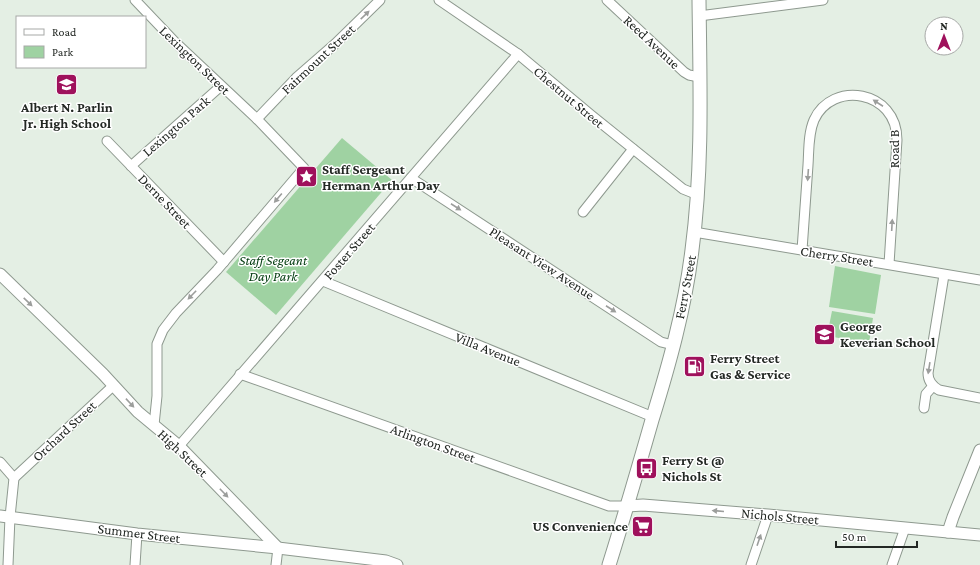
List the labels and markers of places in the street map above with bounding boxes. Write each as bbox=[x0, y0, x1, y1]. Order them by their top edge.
school or university icon: Albert N. Parlin Jr. High School bbox=[54, 72, 80, 98]
place label: Albert N. Parlin Jr. High School bbox=[20, 99, 113, 131]
place label: Staff Sergeant Herman Arthur Day bbox=[322, 161, 440, 193]
place icon: Staff Sergeant Herman Arthur Day bbox=[294, 164, 320, 190]
place label: George Keverian School bbox=[840, 318, 935, 350]
school or university icon: George Keverian School bbox=[812, 321, 838, 347]
place label: Ferry Street Gas & Service bbox=[710, 350, 791, 382]
fuel station icon: Ferry Street Gas & Service bbox=[681, 353, 707, 379]
place label: Ferry St @ Nichols St bbox=[662, 452, 724, 484]
bus stop icon: Ferry St @ Nichols St bbox=[633, 455, 659, 481]
supermarket icon: US Convenience bbox=[630, 513, 656, 539]
place label: US Convenience bbox=[533, 518, 628, 534]

